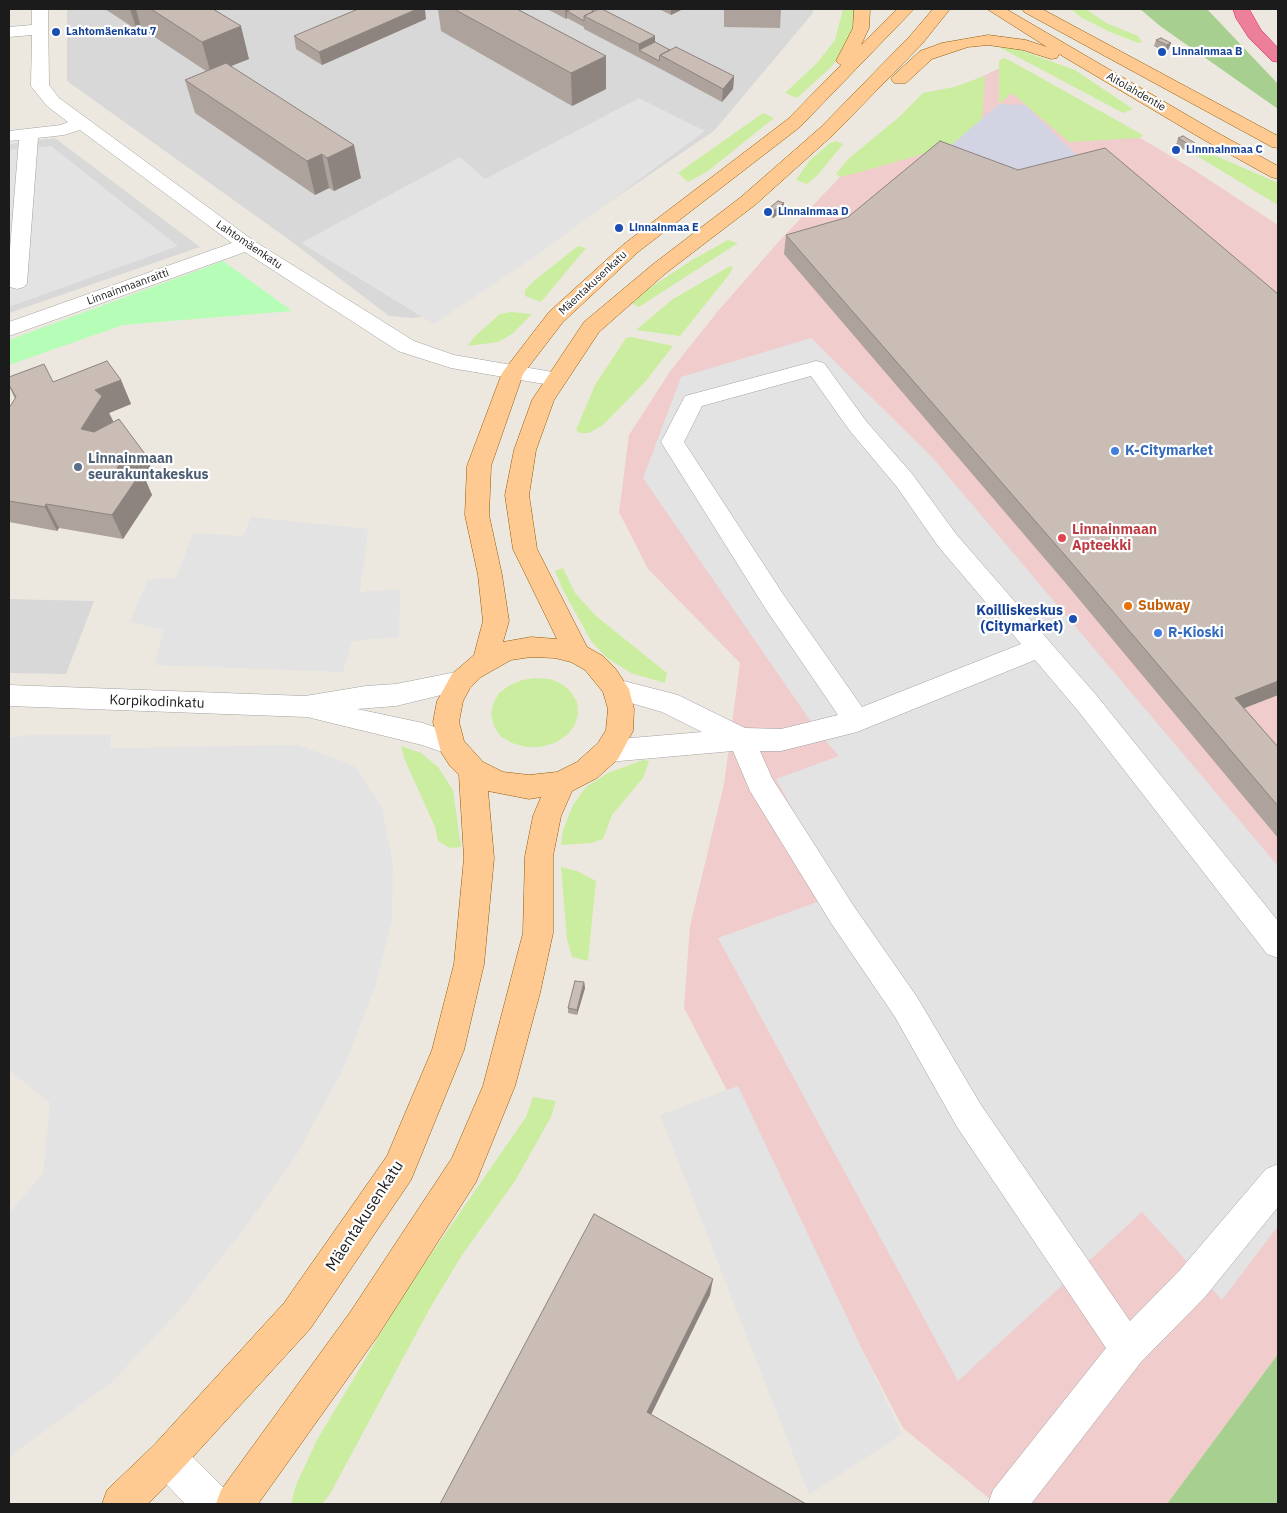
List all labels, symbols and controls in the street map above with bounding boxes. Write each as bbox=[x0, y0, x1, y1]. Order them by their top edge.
place label: Lahtomäenkatu 7 bbox=[66, 25, 156, 39]
marker: Lahtomäenkatu 7 bbox=[50, 26, 62, 38]
place label: Linnainmaa B bbox=[1172, 45, 1242, 59]
marker: Linnainmaa B bbox=[1156, 46, 1168, 58]
street label: Aitolahdentie bbox=[1104, 70, 1168, 114]
place label: Linnnainmaa C bbox=[1186, 143, 1263, 157]
marker: Linnnainmaa C bbox=[1170, 144, 1182, 156]
place label: Linnainmaa D bbox=[778, 205, 849, 219]
marker: Linnainmaa D bbox=[762, 206, 774, 218]
street label: Lahtomäenkatu bbox=[213, 218, 285, 272]
place label: Linnainmaa E bbox=[629, 221, 699, 235]
marker: Linnainmaa E bbox=[613, 222, 625, 234]
street label: Mäentakusenkatu bbox=[556, 248, 630, 318]
street label: Linnainmaanraitti bbox=[85, 266, 171, 308]
place label: K-Citymarket bbox=[1125, 443, 1213, 459]
marker: K-Citymarket bbox=[1109, 445, 1121, 457]
place label: Linnainmaan seurakuntakeskus bbox=[88, 451, 209, 484]
marker: Linnainmaan seurakuntakeskus bbox=[72, 461, 84, 473]
place label: Linnainmaan Apteekki bbox=[1072, 522, 1157, 554]
marker: Linnainmaan Apteekki bbox=[1056, 532, 1068, 544]
place label: Subway bbox=[1138, 598, 1190, 614]
marker: Subway bbox=[1122, 600, 1134, 612]
place label: Koilliskeskus (Citymarket) bbox=[976, 603, 1063, 636]
marker: Koilliskeskus (Citymarket) bbox=[1067, 613, 1079, 625]
place label: R-Kioski bbox=[1168, 625, 1224, 641]
marker: R-Kioski bbox=[1152, 627, 1164, 639]
street label: Korpikodinkatu bbox=[109, 692, 205, 712]
street label: Mäentakusenkatu bbox=[322, 1157, 408, 1275]

